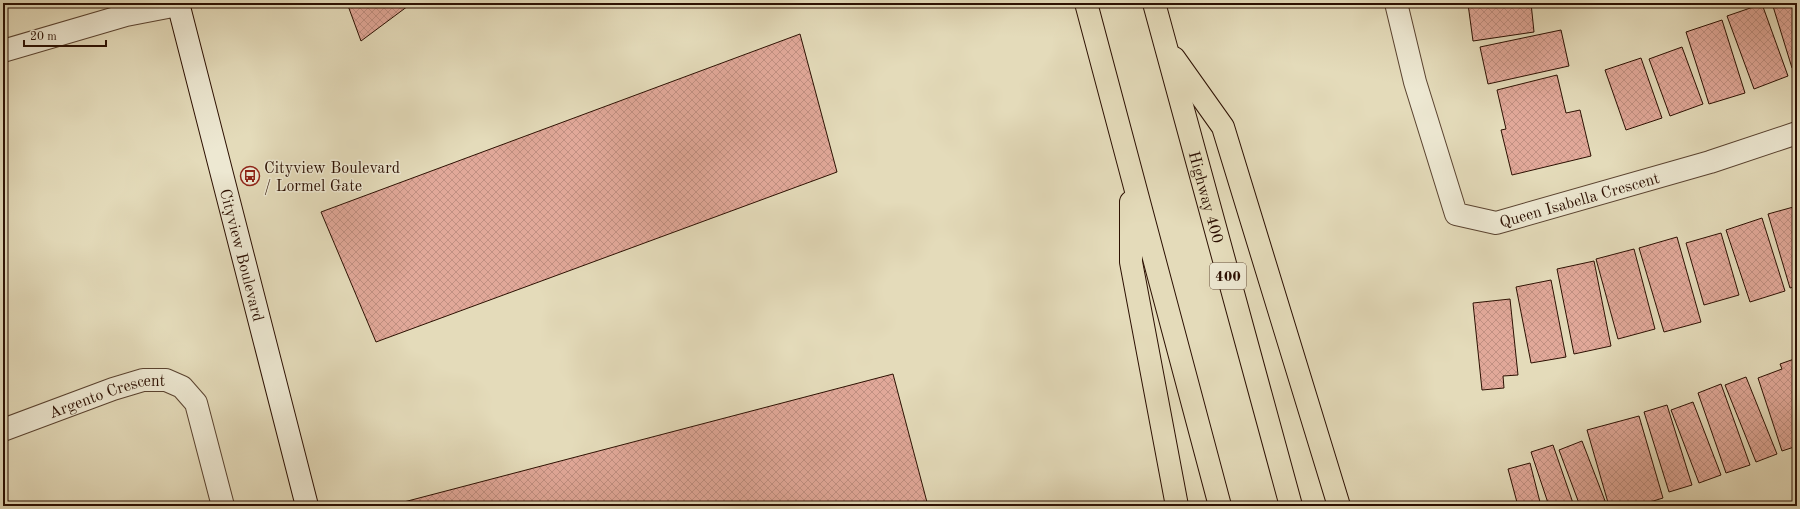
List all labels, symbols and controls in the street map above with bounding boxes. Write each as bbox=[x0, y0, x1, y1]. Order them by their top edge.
scale bar bbox=[24, 22, 106, 48]
text: 20 m bbox=[30, 31, 57, 43]
street label: Highway 400 bbox=[1185, 150, 1225, 245]
place label: Cityview Boulevard / Lormel Gate bbox=[264, 161, 400, 195]
bus stop icon: Cityview Boulevard / Lormel Gate bbox=[239, 165, 261, 187]
street label: Queen Isabella Crescent bbox=[1498, 171, 1662, 232]
street label: Cityview Boulevard bbox=[216, 187, 265, 323]
road number: 400 bbox=[1210, 263, 1246, 289]
street label: Argento Crescent bbox=[47, 374, 166, 422]

